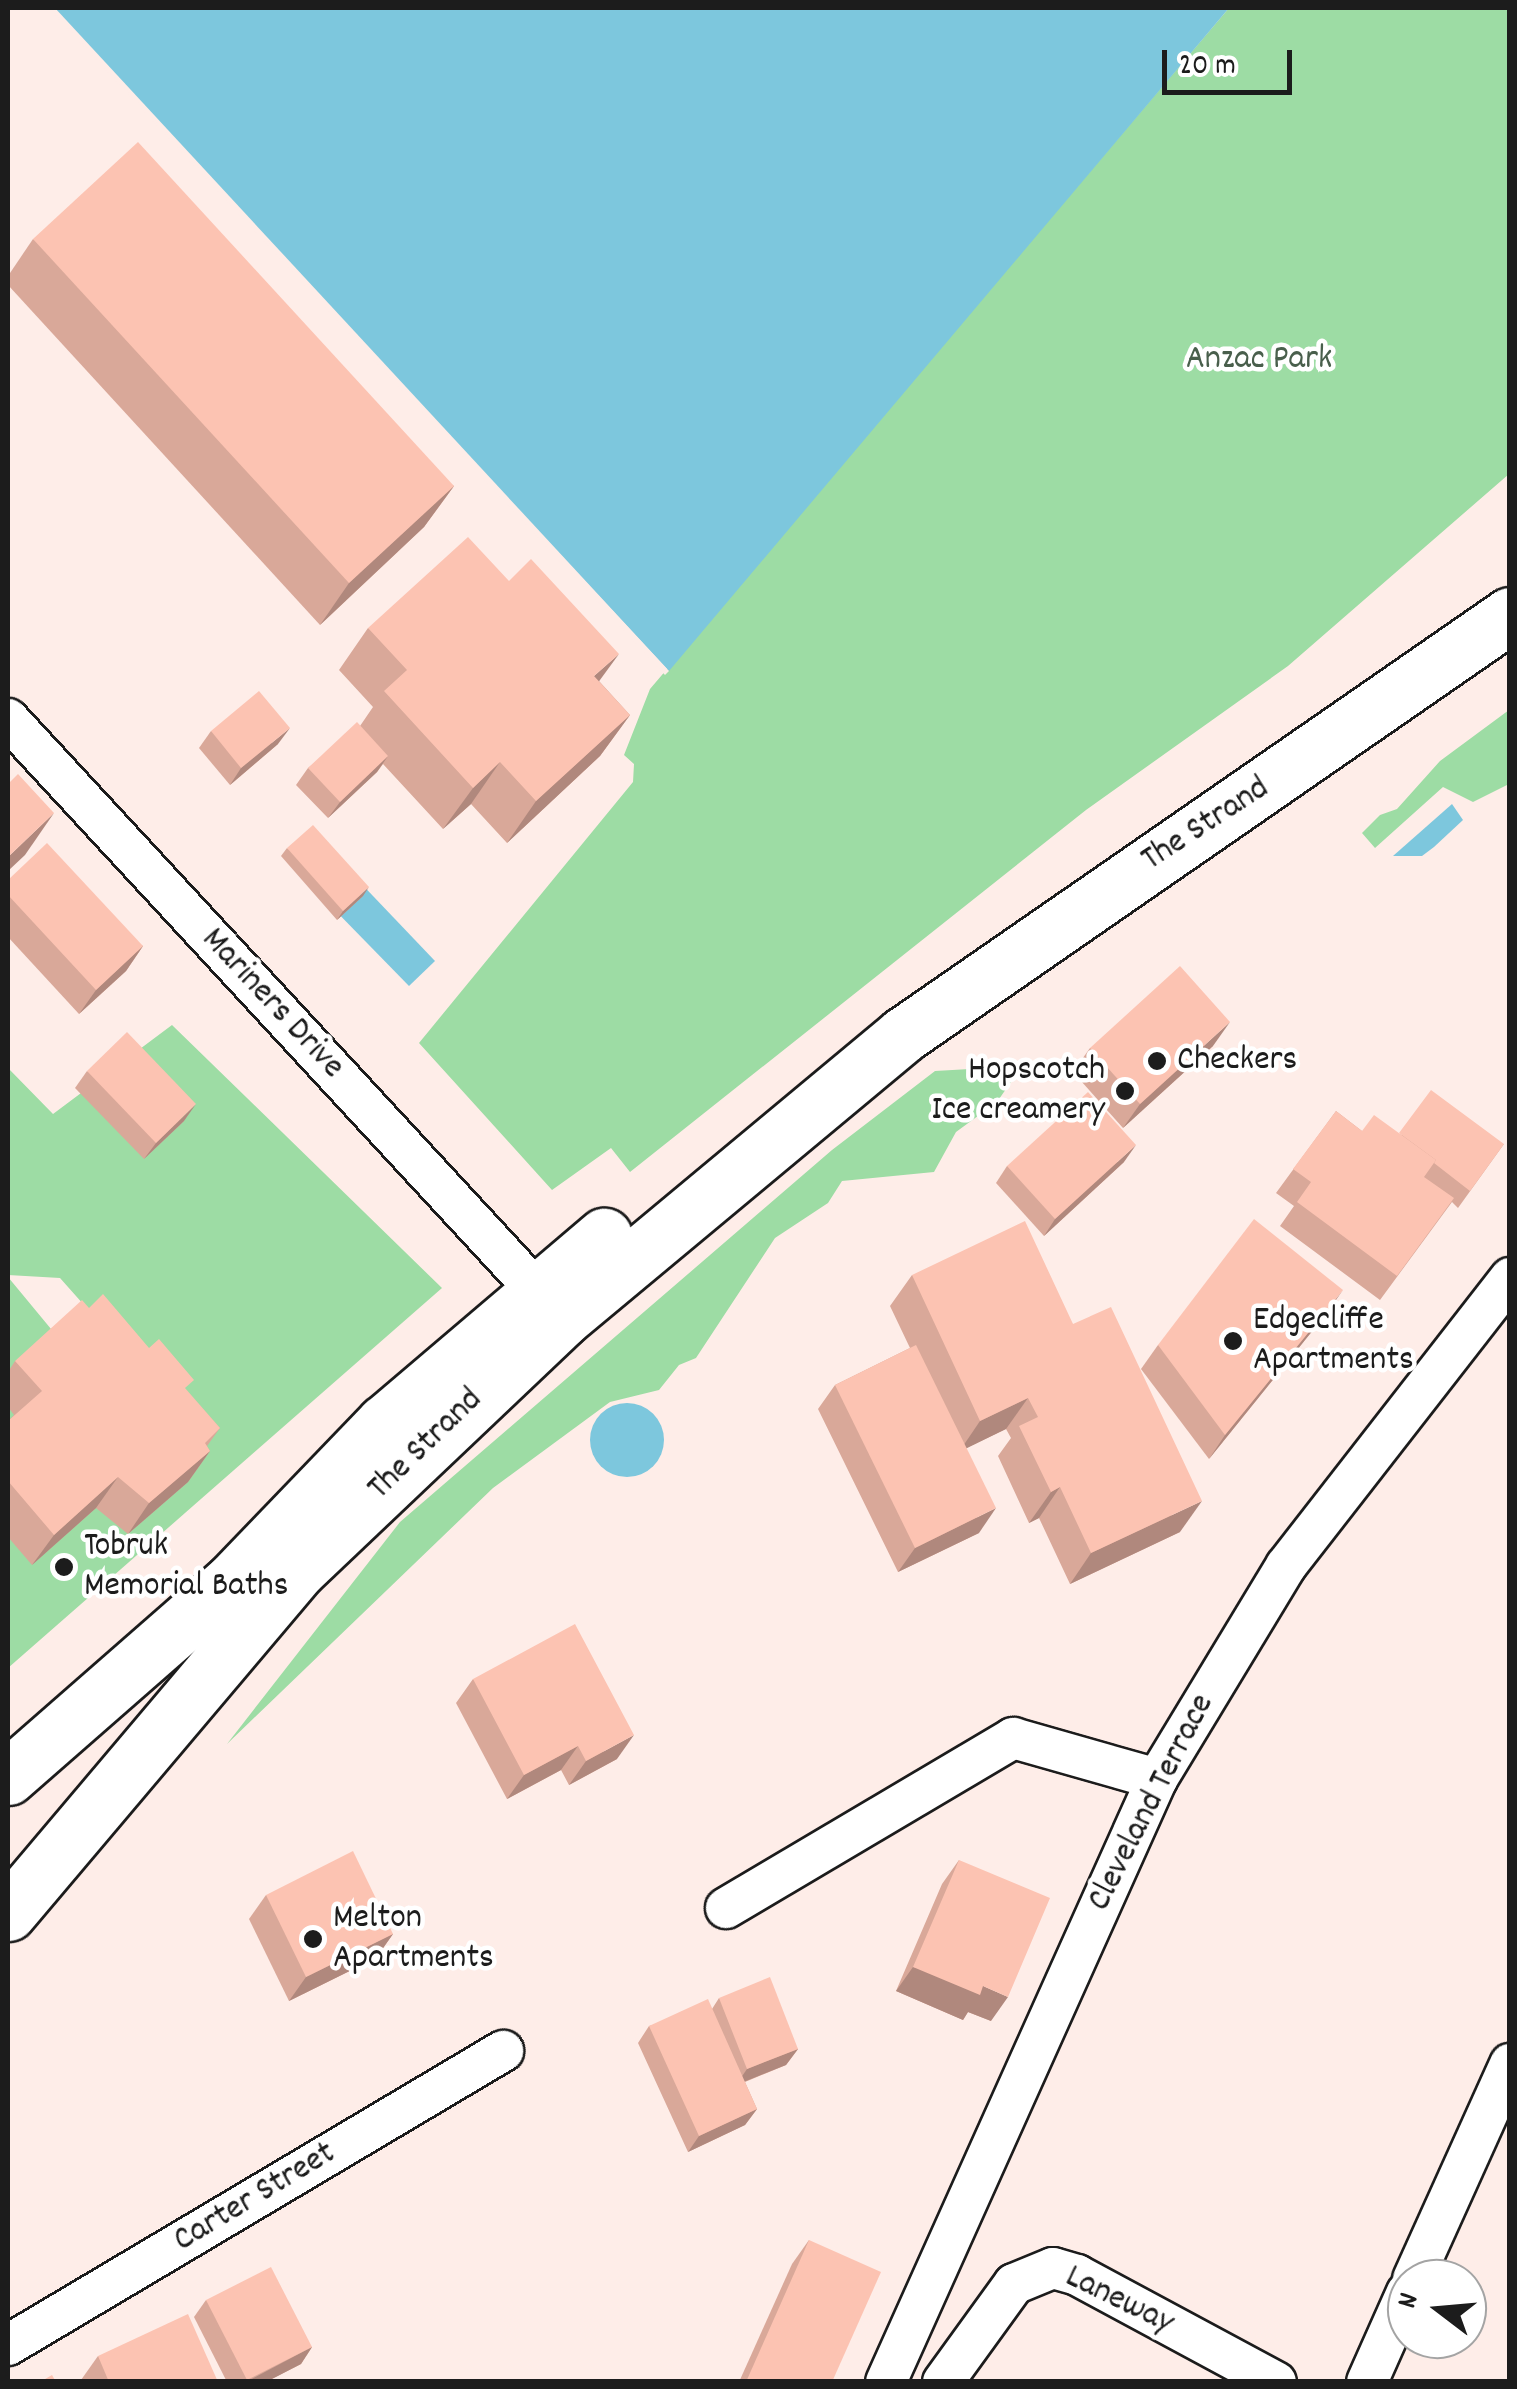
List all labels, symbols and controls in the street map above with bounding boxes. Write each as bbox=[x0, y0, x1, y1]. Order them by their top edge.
scale bar bbox=[1167, 30, 1297, 92]
text: 20 m bbox=[1179, 46, 1236, 89]
park label: Anzac Park bbox=[1186, 339, 1332, 381]
street label: The Strand bbox=[1134, 768, 1278, 882]
street label: Mariners Drive bbox=[191, 920, 353, 1088]
place label: Checkers bbox=[1177, 1040, 1297, 1082]
place label: Hopscotch Ice creamery bbox=[931, 1050, 1105, 1132]
marker: Checkers bbox=[1146, 1050, 1168, 1072]
marker: Hopscotch Ice creamery bbox=[1114, 1080, 1136, 1102]
place label: Edgecliffe Apartments bbox=[1253, 1300, 1414, 1382]
marker: Edgecliffe Apartments bbox=[1222, 1330, 1244, 1352]
street label: The Strand bbox=[360, 1380, 492, 1510]
place label: Tobruk Memorial Baths bbox=[84, 1526, 288, 1608]
marker: Tobruk Memorial Baths bbox=[53, 1556, 75, 1578]
street label: Cleveland Terrace bbox=[1079, 1688, 1225, 1918]
place label: Melton Apartments bbox=[333, 1898, 494, 1980]
marker: Melton Apartments bbox=[302, 1928, 324, 1950]
street label: Carter Street bbox=[167, 2133, 343, 2263]
street label: Laneway bbox=[1058, 2257, 1180, 2345]
north arrow bbox=[1387, 2259, 1487, 2359]
text: N bbox=[1389, 2289, 1431, 2313]

